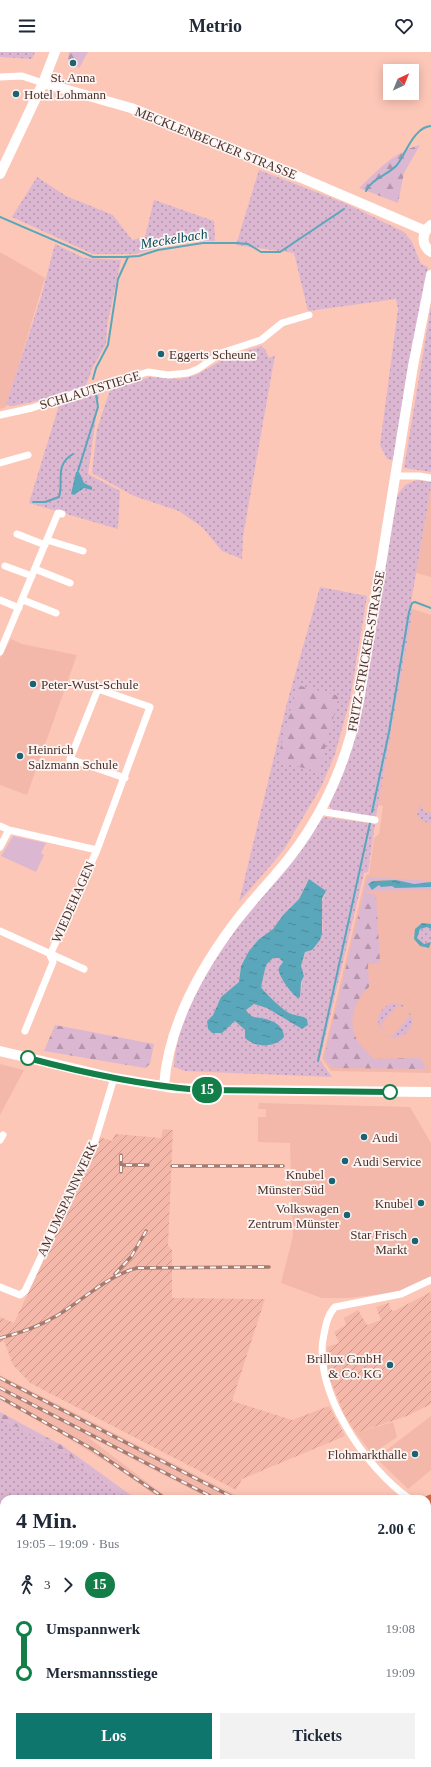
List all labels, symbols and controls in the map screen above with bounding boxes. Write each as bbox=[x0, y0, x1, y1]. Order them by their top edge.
icon: menu bbox=[16, 15, 38, 37]
icon: heart bbox=[393, 15, 415, 37]
text: Metrio bbox=[189, 16, 242, 36]
marker: St. Anna bbox=[68, 58, 78, 68]
north arrow bbox=[383, 64, 419, 100]
map controls bbox=[383, 64, 419, 100]
place label: St. Anna bbox=[51, 70, 96, 85]
place label: Hotel Lohmann bbox=[24, 87, 106, 102]
marker: Hotel Lohmann bbox=[11, 89, 21, 99]
street label: MECKLENBECKER STRASSE bbox=[133, 104, 299, 182]
water label: Meckelbach bbox=[138, 226, 209, 252]
place label: Eggerts Scheune bbox=[169, 347, 256, 362]
marker: Eggerts Scheune bbox=[156, 349, 166, 359]
street label: SCHLAUTSTIEGE bbox=[38, 368, 142, 412]
street label: FRITZ-STRICKER-STRASSE bbox=[344, 569, 388, 733]
place label: Peter-Wust-Schule bbox=[41, 677, 139, 692]
marker: Peter-Wust-Schule bbox=[28, 679, 38, 689]
place label: Heinrich Salzmann Schule bbox=[28, 742, 118, 772]
marker: Heinrich Salzmann Schule bbox=[15, 751, 25, 761]
street label: WIEDEHAGEN bbox=[48, 858, 98, 945]
unlabelled marker bbox=[20, 1050, 36, 1066]
line badge: 15 bbox=[189, 1077, 225, 1103]
text: 15 bbox=[200, 1082, 214, 1097]
unlabelled marker bbox=[382, 1084, 398, 1100]
place label: Audi bbox=[372, 1130, 398, 1145]
marker: Audi bbox=[359, 1132, 369, 1142]
street label: AM UMSPANNWERK bbox=[34, 1139, 100, 1259]
place label: Audi Service bbox=[353, 1154, 421, 1169]
marker: Audi Service bbox=[340, 1156, 350, 1166]
place label: Knubel Münster Süd bbox=[257, 1167, 324, 1197]
marker: Knubel Münster Süd bbox=[327, 1176, 337, 1186]
place label: Knubel bbox=[375, 1196, 413, 1211]
marker: Knubel bbox=[416, 1198, 426, 1208]
place label: Volkswagen Zentrum Münster bbox=[248, 1201, 340, 1231]
marker: Volkswagen Zentrum Münster bbox=[342, 1210, 352, 1220]
place label: Star Frisch Markt bbox=[350, 1227, 407, 1257]
marker: Star Frisch Markt bbox=[410, 1236, 420, 1246]
place label: Brillux GmbH & Co. KG bbox=[307, 1351, 382, 1381]
marker: Brillux GmbH & Co. KG bbox=[385, 1360, 395, 1370]
place label: Flohmarkthalle bbox=[328, 1447, 407, 1462]
marker: Flohmarkthalle bbox=[410, 1449, 420, 1459]
text: 4 Min. bbox=[16, 1508, 77, 1533]
text: 2.00 € bbox=[378, 1521, 415, 1537]
text: 19:05 – 19:09 · Bus bbox=[16, 1536, 119, 1551]
icon: walk bbox=[16, 1574, 38, 1596]
icon: forward bbox=[57, 1574, 79, 1596]
text: 3 bbox=[44, 1577, 51, 1592]
text: 15 bbox=[93, 1577, 107, 1592]
text: Umspannwerk bbox=[46, 1621, 140, 1637]
text: 19:08 bbox=[385, 1621, 415, 1636]
text: Mersmannsstiege bbox=[46, 1665, 158, 1681]
text: 19:09 bbox=[385, 1665, 415, 1680]
button: Los bbox=[16, 1713, 212, 1759]
button: Tickets bbox=[220, 1713, 415, 1759]

